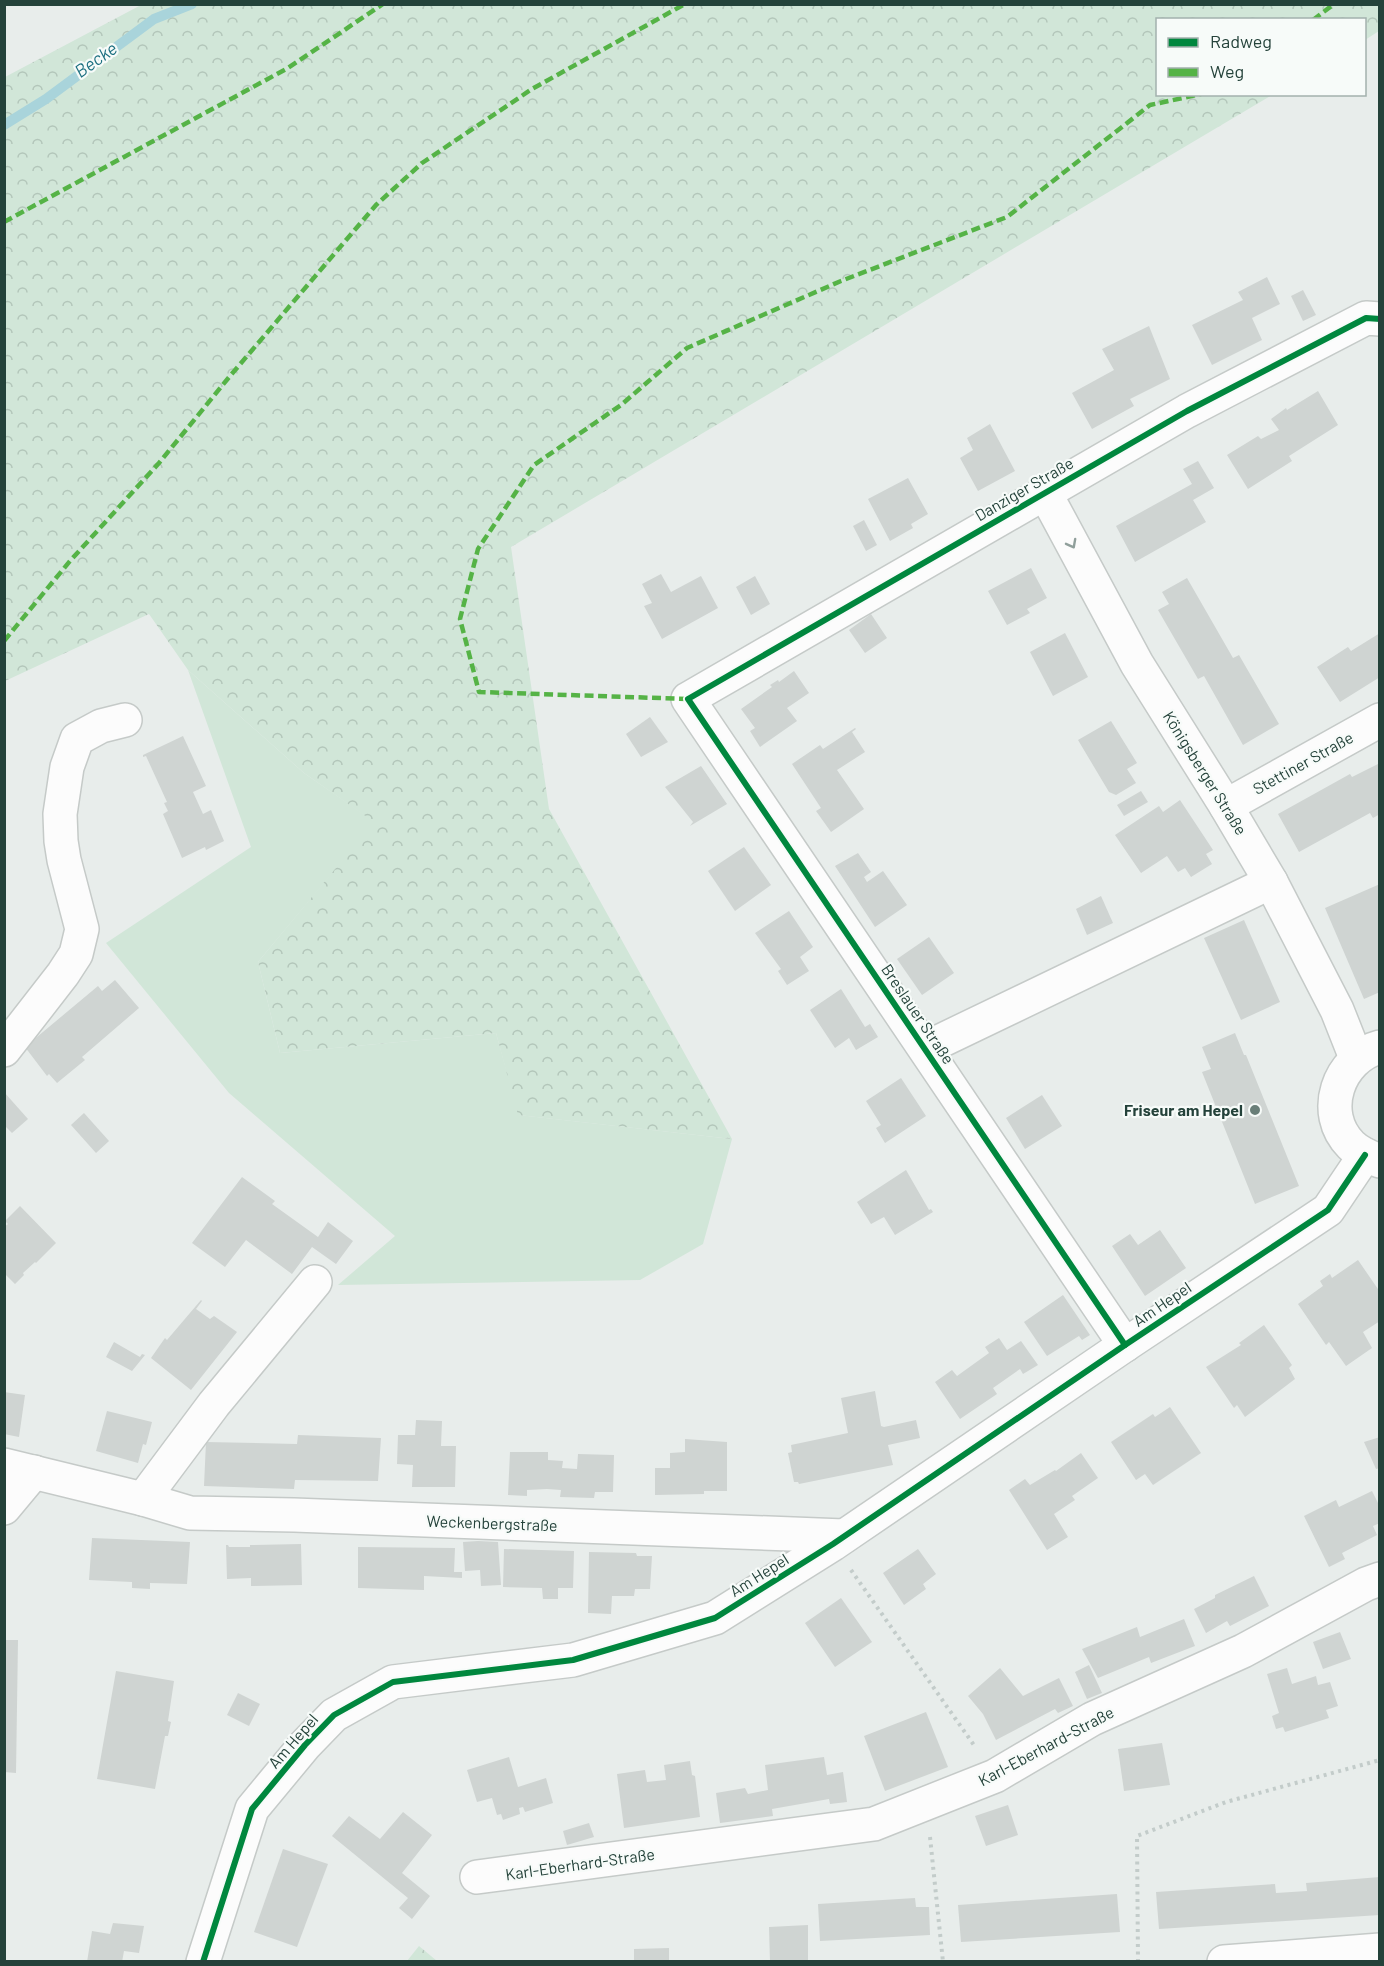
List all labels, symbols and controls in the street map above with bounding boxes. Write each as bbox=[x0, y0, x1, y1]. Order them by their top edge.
legend bbox=[1156, 18, 1366, 96]
text: Radweg bbox=[1210, 30, 1272, 52]
water label: Becke bbox=[70, 37, 121, 82]
text: Weg bbox=[1210, 60, 1244, 82]
street label: Danziger Straße bbox=[971, 453, 1076, 524]
one-way arrow bbox=[1065, 538, 1076, 549]
street label: Königsberger Straße bbox=[1160, 707, 1251, 838]
street label: Stettiner Straße bbox=[1249, 727, 1356, 798]
street label: Breslauer Straße bbox=[878, 960, 959, 1067]
place label: Friseur am Hepel bbox=[1124, 1100, 1243, 1119]
marker: Friseur am Hepel bbox=[1248, 1103, 1262, 1117]
street label: Am Hepel bbox=[1129, 1277, 1194, 1330]
street label: Weckenbergstraße bbox=[426, 1511, 558, 1534]
street label: Am Hepel bbox=[726, 1549, 792, 1600]
street label: Karl-Eberhard-Straße bbox=[975, 1702, 1117, 1789]
street label: Am Hepel bbox=[264, 1710, 321, 1772]
street label: Karl-Eberhard-Straße bbox=[504, 1844, 656, 1883]

